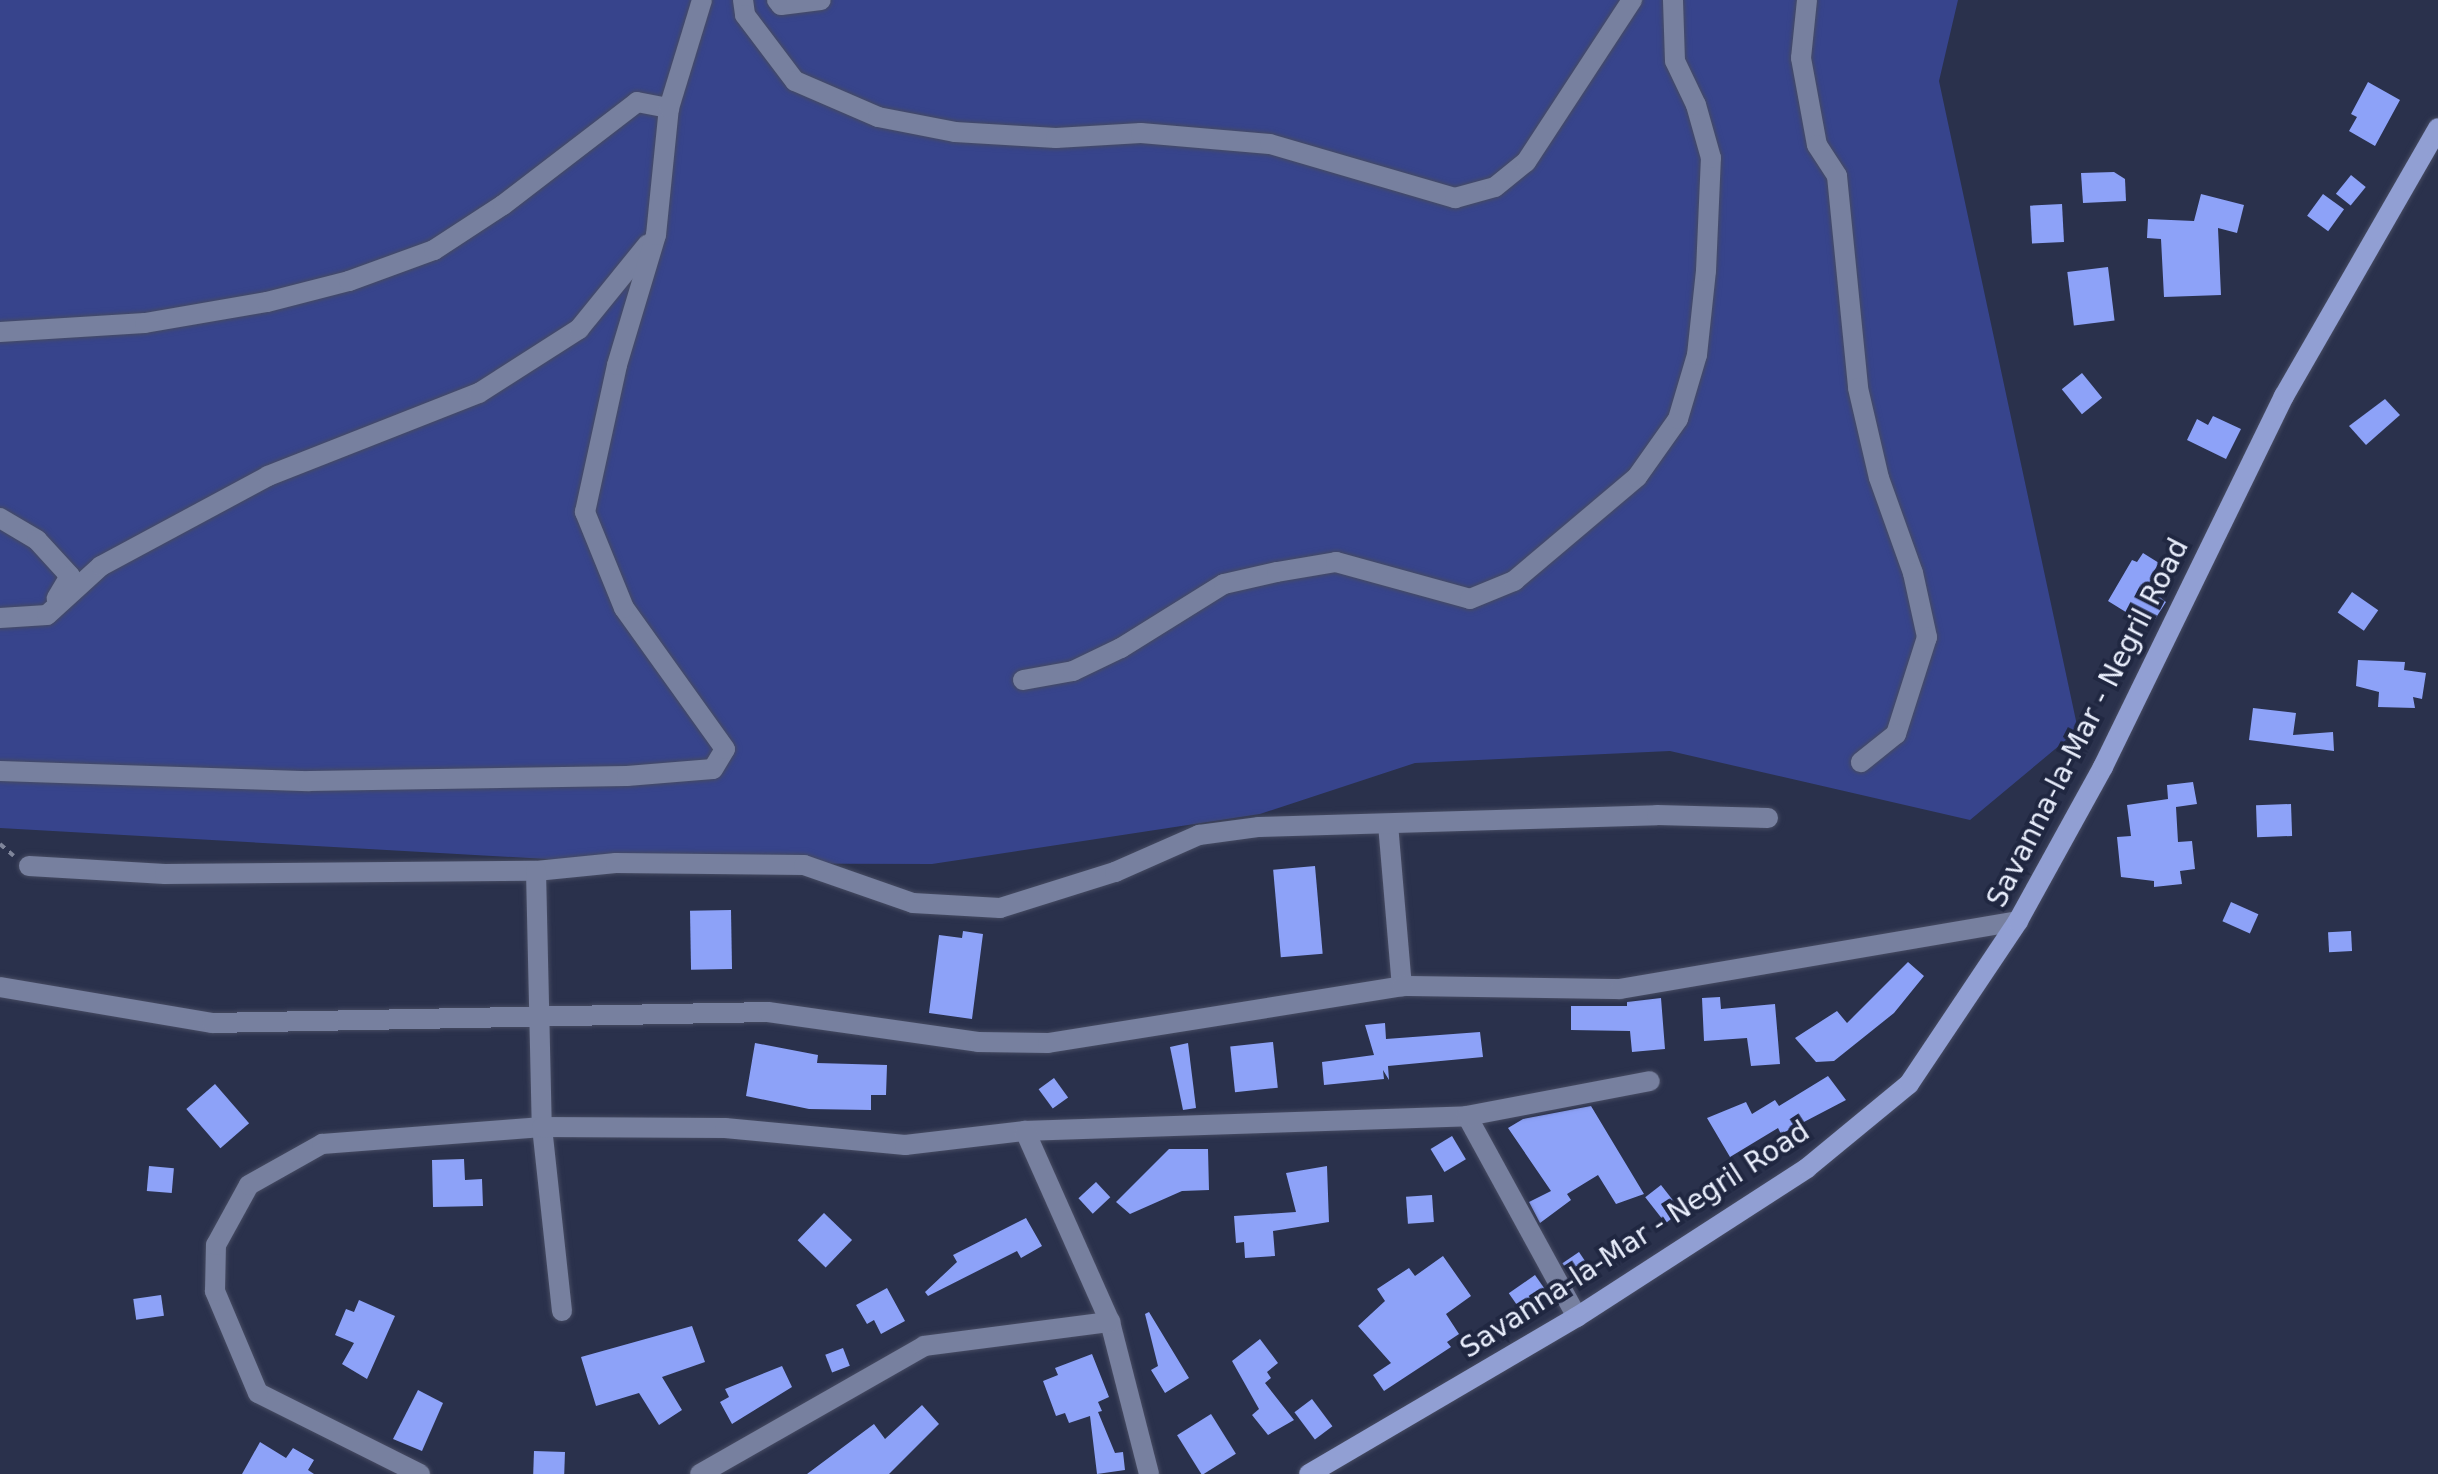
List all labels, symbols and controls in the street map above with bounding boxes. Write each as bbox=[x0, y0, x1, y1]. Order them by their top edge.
street label: Savanna-la-Mar - Negril Road bbox=[1980, 533, 2196, 913]
street label: Savanna-la-Mar - Negril Road bbox=[1454, 1114, 1816, 1366]

